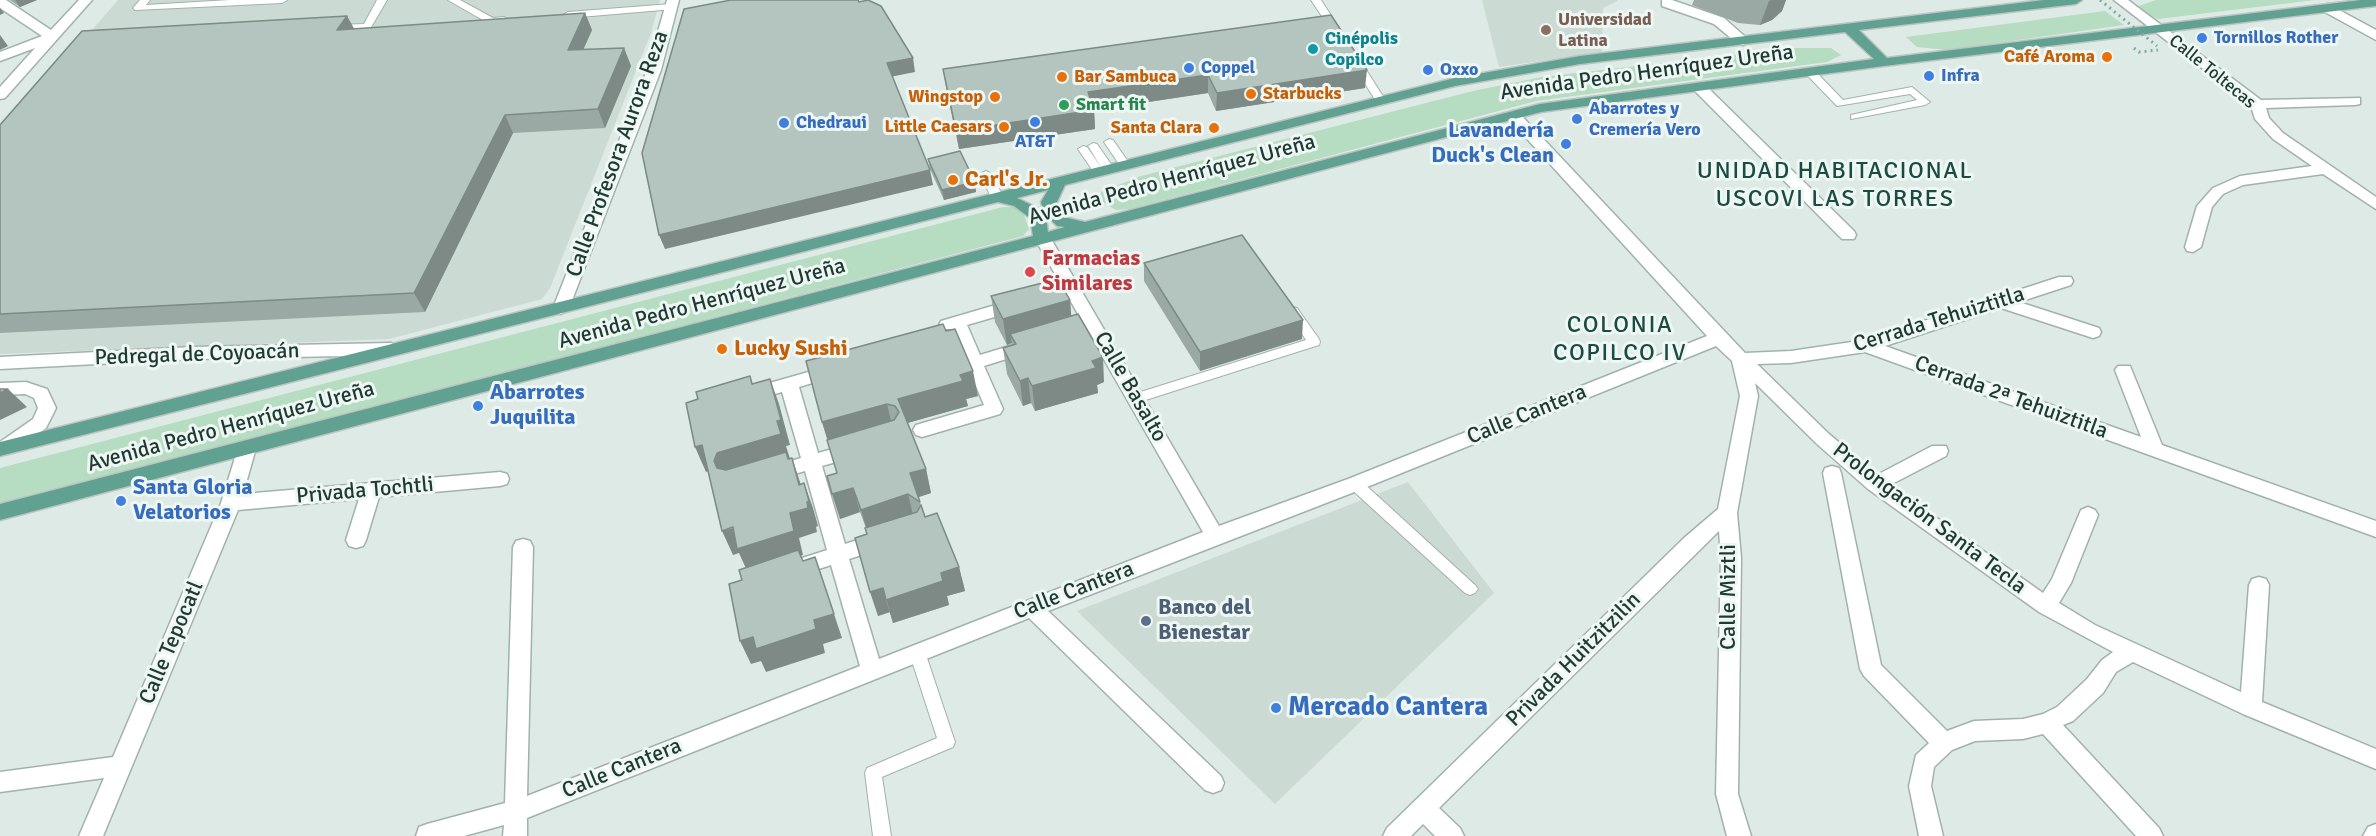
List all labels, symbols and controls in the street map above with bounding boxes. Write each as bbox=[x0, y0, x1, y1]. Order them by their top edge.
place label: Universidad Latina bbox=[1558, 9, 1652, 52]
marker: Universidad Latina bbox=[1539, 23, 1553, 37]
street label: Calle Profesora Aurora Reza bbox=[561, 27, 675, 281]
place label: Tornillos Rother bbox=[2214, 27, 2338, 49]
place label: Cinépolis Copilco bbox=[1325, 28, 1398, 70]
street label: Calle Toltecas bbox=[2164, 30, 2260, 114]
marker: Tornillos Rother bbox=[2195, 31, 2209, 45]
street label: Avenida Pedro Henríquez Ureña bbox=[1499, 39, 1795, 107]
marker: Cinépolis Copilco bbox=[1306, 42, 1320, 56]
place label: Café Aroma bbox=[2004, 46, 2095, 68]
marker: Café Aroma bbox=[2100, 50, 2114, 64]
place label: Coppel bbox=[1201, 57, 1255, 79]
place label: Oxxo bbox=[1440, 59, 1478, 81]
marker: Coppel bbox=[1182, 61, 1196, 75]
marker: Oxxo bbox=[1421, 63, 1435, 77]
place label: Infra bbox=[1941, 65, 1980, 87]
place label: Bar Sambuca bbox=[1074, 66, 1176, 88]
marker: Infra bbox=[1922, 69, 1936, 83]
marker: Bar Sambuca bbox=[1055, 70, 1069, 84]
place label: Starbucks bbox=[1263, 83, 1342, 105]
place label: Wingstop bbox=[908, 86, 983, 108]
marker: Starbucks bbox=[1244, 87, 1258, 101]
marker: Wingstop bbox=[988, 90, 1002, 104]
place label: Smart fit bbox=[1076, 94, 1146, 116]
marker: Smart fit bbox=[1057, 98, 1071, 112]
place label: Abarrotes y Cremería Vero bbox=[1589, 98, 1701, 140]
place label: Chedraui bbox=[796, 112, 867, 134]
marker: Abarrotes y Cremería Vero bbox=[1570, 112, 1584, 126]
marker: AT&T bbox=[1028, 115, 1042, 129]
marker: Chedraui bbox=[777, 116, 791, 130]
place label: Little Caesars bbox=[884, 116, 992, 138]
place label: Santa Clara bbox=[1111, 117, 1202, 139]
place label: Lavandería Duck's Clean bbox=[1431, 118, 1554, 170]
marker: Little Caesars bbox=[997, 120, 1011, 134]
marker: Santa Clara bbox=[1207, 121, 1221, 135]
street label: Avenida Pedro Henríquez Ureña bbox=[1026, 129, 1318, 231]
place label: AT&T bbox=[1015, 131, 1055, 153]
marker: Lavandería Duck's Clean bbox=[1559, 137, 1573, 151]
district label: UNIDAD HABITACIONAL USCOVI LAS TORRES bbox=[1697, 158, 1973, 214]
place label: Carl's Jr. bbox=[965, 167, 1048, 193]
marker: Carl's Jr. bbox=[946, 173, 960, 187]
place label: Farmacias Similares bbox=[1042, 246, 1140, 298]
street label: Avenida Pedro Henríquez Ureña bbox=[556, 253, 848, 355]
marker: Farmacias Similares bbox=[1023, 265, 1037, 279]
street label: Cerrada Tehuiztitla bbox=[1850, 281, 2028, 359]
district label: COLONIA COPILCO IV bbox=[1553, 312, 1687, 368]
street label: Calle Basalto bbox=[1088, 327, 1172, 447]
place label: Lucky Sushi bbox=[734, 336, 848, 362]
street label: Pedregal de Coyoacán bbox=[94, 338, 300, 372]
marker: Lucky Sushi bbox=[715, 342, 729, 356]
street label: Cerrada 2ª Tehuiztitla bbox=[1911, 351, 2111, 445]
street label: Avenida Pedro Henríquez Ureña bbox=[85, 376, 377, 478]
street label: Calle Cantera bbox=[1463, 379, 1591, 451]
place label: Abarrotes Juquilita bbox=[490, 380, 584, 432]
marker: Abarrotes Juquilita bbox=[471, 399, 485, 413]
street label: Prolongación Santa Tecla bbox=[1827, 438, 2031, 600]
street label: Privada Tochtli bbox=[295, 472, 435, 510]
place label: Santa Gloria Velatorios bbox=[133, 475, 252, 526]
marker: Santa Gloria Velatorios bbox=[114, 494, 128, 508]
street label: Calle Miztli bbox=[1716, 544, 1742, 650]
street label: Calle Cantera bbox=[1010, 556, 1138, 626]
street label: Calle Tepocatl bbox=[134, 577, 210, 709]
street label: Privada Huitzitzilin bbox=[1501, 587, 1647, 733]
place label: Banco del Bienestar bbox=[1158, 595, 1251, 646]
marker: Banco del Bienestar bbox=[1139, 614, 1153, 628]
place label: Mercado Cantera bbox=[1288, 692, 1488, 724]
marker: Mercado Cantera bbox=[1269, 701, 1283, 715]
street label: Calle Cantera bbox=[558, 733, 686, 805]

